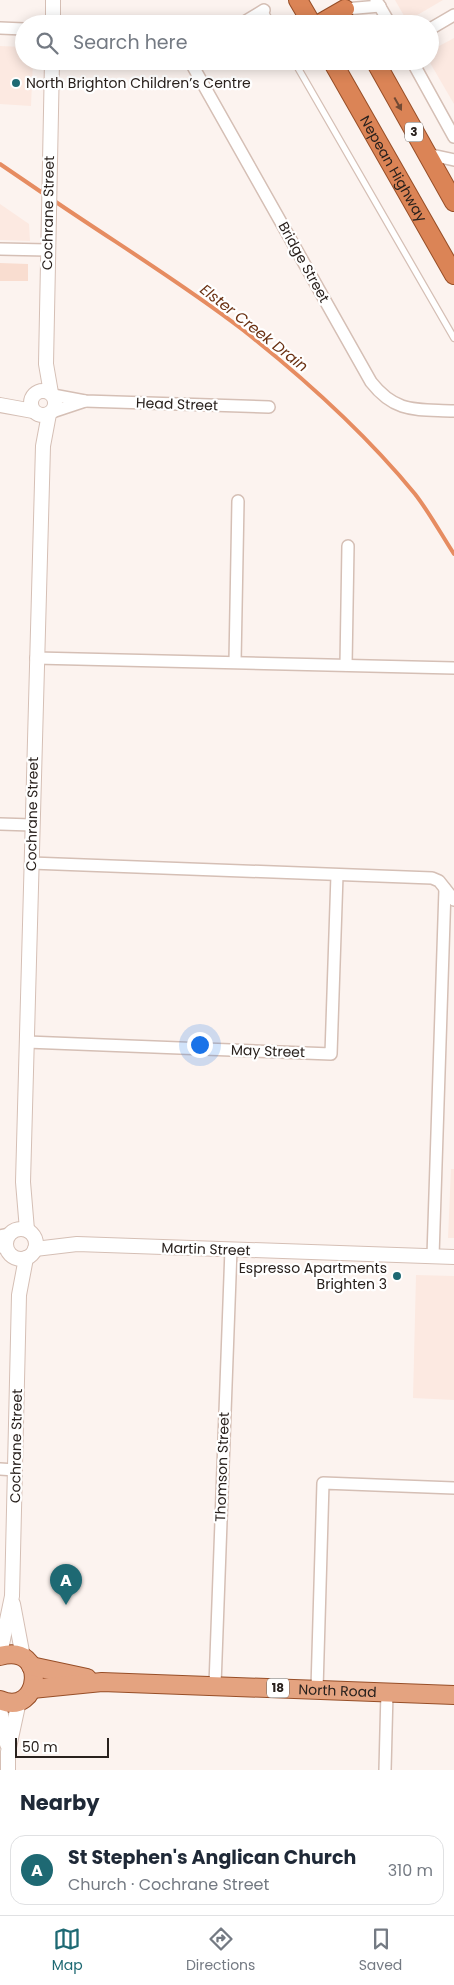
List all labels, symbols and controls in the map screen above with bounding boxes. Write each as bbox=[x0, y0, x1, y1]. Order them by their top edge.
search box bbox=[15, 15, 439, 70]
icon: search bbox=[33, 29, 61, 57]
text: Search here bbox=[73, 29, 187, 56]
place label: North Brighton Children’s Centre bbox=[26, 73, 251, 93]
marker: North Brighton Children’s Centre bbox=[10, 77, 22, 89]
one-way arrow bbox=[394, 97, 403, 110]
street label: Nepean Highway bbox=[355, 112, 432, 226]
road number: 3 bbox=[405, 122, 423, 142]
street label: Cochrane Street bbox=[37, 156, 59, 270]
street label: Bridge Street bbox=[274, 218, 334, 306]
water label: Elster Creek Drain bbox=[196, 279, 313, 376]
street label: Head Street bbox=[136, 393, 218, 415]
street label: Cochrane Street bbox=[21, 757, 43, 871]
your location bbox=[187, 1032, 213, 1058]
street label: May Street bbox=[231, 1040, 305, 1062]
street label: Martin Street bbox=[161, 1237, 251, 1261]
place label: Espresso Apartments Brighten 3 bbox=[239, 1258, 387, 1294]
marker: Espresso Apartments Brighten 3 bbox=[391, 1270, 403, 1282]
street label: Cochrane Street bbox=[5, 1389, 27, 1503]
street label: Thomson Street bbox=[210, 1412, 234, 1522]
pin: A bbox=[50, 1564, 82, 1605]
road number: 18 bbox=[267, 1679, 289, 1698]
street label: North Road bbox=[298, 1679, 377, 1702]
scale bar bbox=[15, 1735, 109, 1758]
text: 50 m bbox=[22, 1737, 58, 1757]
text: Nearby bbox=[20, 1788, 100, 1817]
text: St Stephen's Anglican Church bbox=[68, 1844, 356, 1871]
text: A bbox=[31, 1859, 43, 1882]
text: 310 m bbox=[388, 1859, 433, 1882]
text: Church · Cochrane Street bbox=[68, 1873, 269, 1896]
tab: Map bbox=[52, 1925, 83, 1976]
tab: Directions bbox=[186, 1925, 255, 1976]
tab: Saved bbox=[359, 1925, 402, 1976]

